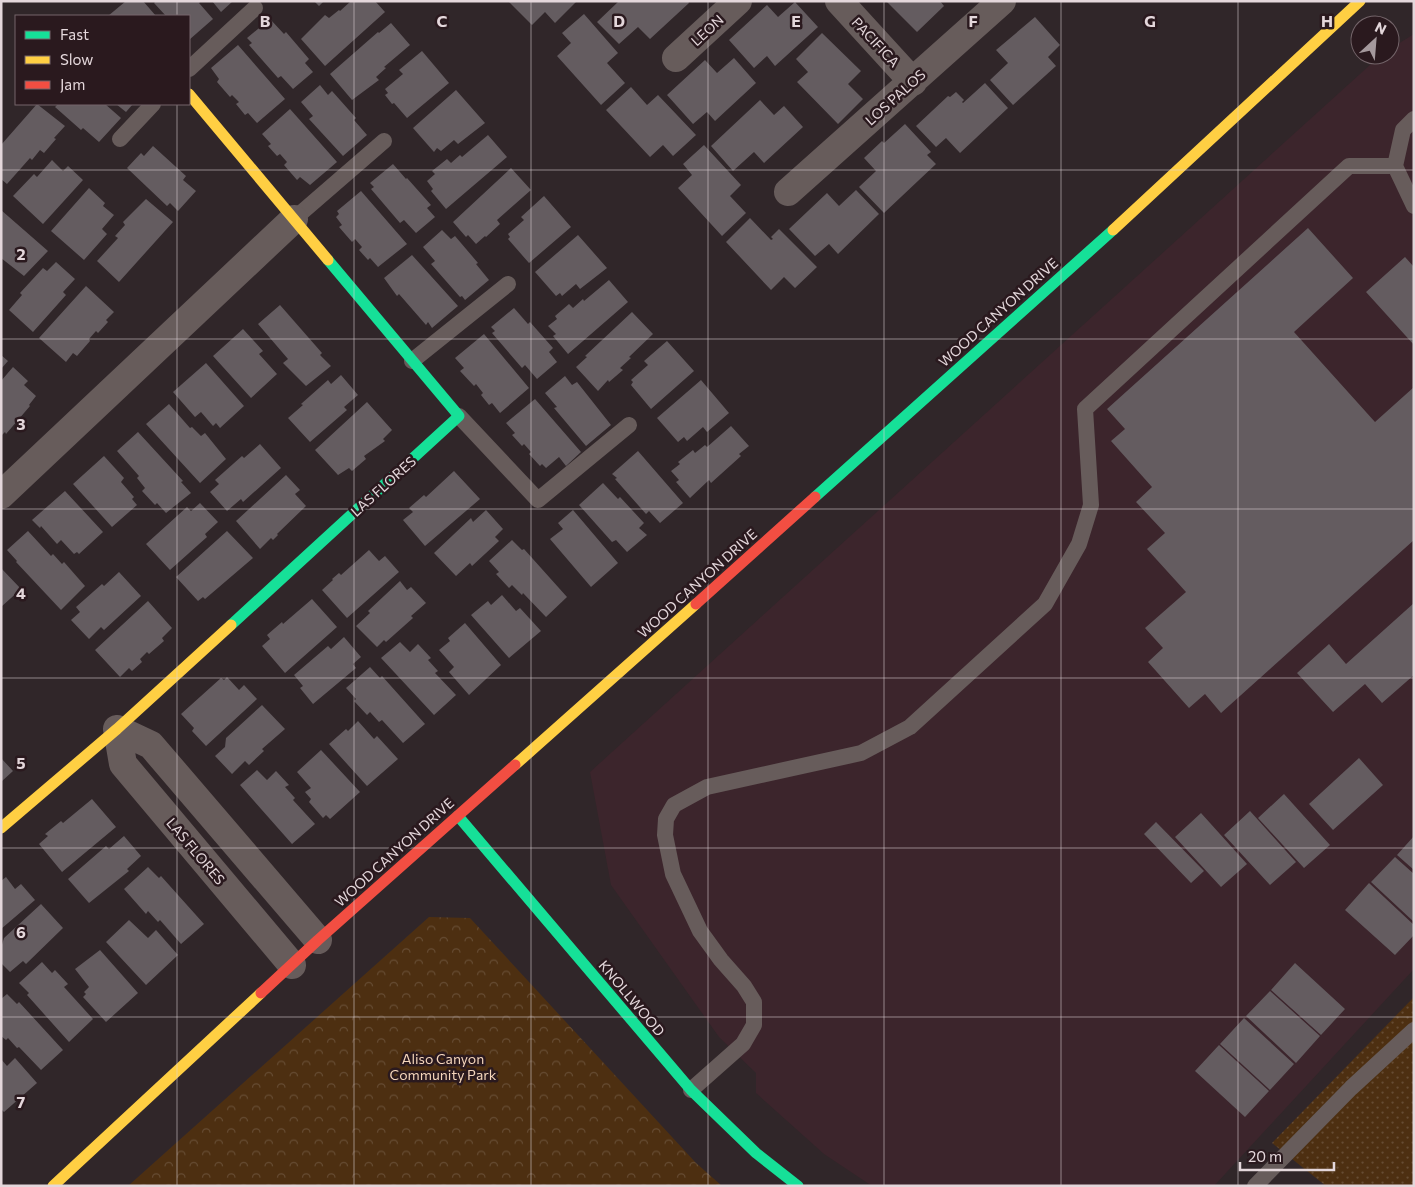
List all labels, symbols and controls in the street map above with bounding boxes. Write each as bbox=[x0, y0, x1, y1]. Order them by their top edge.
text: B bbox=[260, 11, 271, 30]
text: C bbox=[437, 11, 448, 30]
text: D bbox=[613, 11, 625, 30]
street label: LEON bbox=[687, 11, 727, 49]
text: E bbox=[791, 11, 801, 30]
text: F bbox=[968, 11, 978, 30]
text: G bbox=[1144, 11, 1156, 30]
text: H bbox=[1321, 11, 1333, 30]
street label: PACIFICA bbox=[849, 14, 904, 71]
legend bbox=[15, 15, 190, 105]
north arrow bbox=[1350, 15, 1400, 65]
text: N bbox=[1372, 18, 1389, 38]
text: Fast bbox=[60, 25, 89, 43]
text: Slow bbox=[60, 50, 93, 68]
street label: LOS PALOS bbox=[861, 66, 929, 128]
text: Jam bbox=[60, 75, 85, 93]
text: 2 bbox=[16, 244, 26, 263]
street label: WOOD CANYON DRIVE bbox=[935, 254, 1061, 370]
text: 3 bbox=[16, 414, 26, 433]
street label: LAS FLORES bbox=[347, 452, 419, 520]
street label: WOOD CANYON DRIVE bbox=[634, 525, 760, 641]
text: 4 bbox=[16, 583, 26, 602]
text: 5 bbox=[16, 753, 26, 772]
street label: WOOD CANYON DRIVE bbox=[331, 794, 457, 910]
street label: LAS FLORES bbox=[163, 814, 229, 888]
text: 6 bbox=[16, 922, 26, 941]
street label: KNOLLWOOD bbox=[595, 957, 669, 1039]
park label: Aliso Canyon Community Park bbox=[390, 1050, 497, 1083]
text: 7 bbox=[17, 1092, 26, 1111]
scale bar bbox=[1240, 1140, 1334, 1172]
text: 20 m bbox=[1248, 1147, 1282, 1165]

